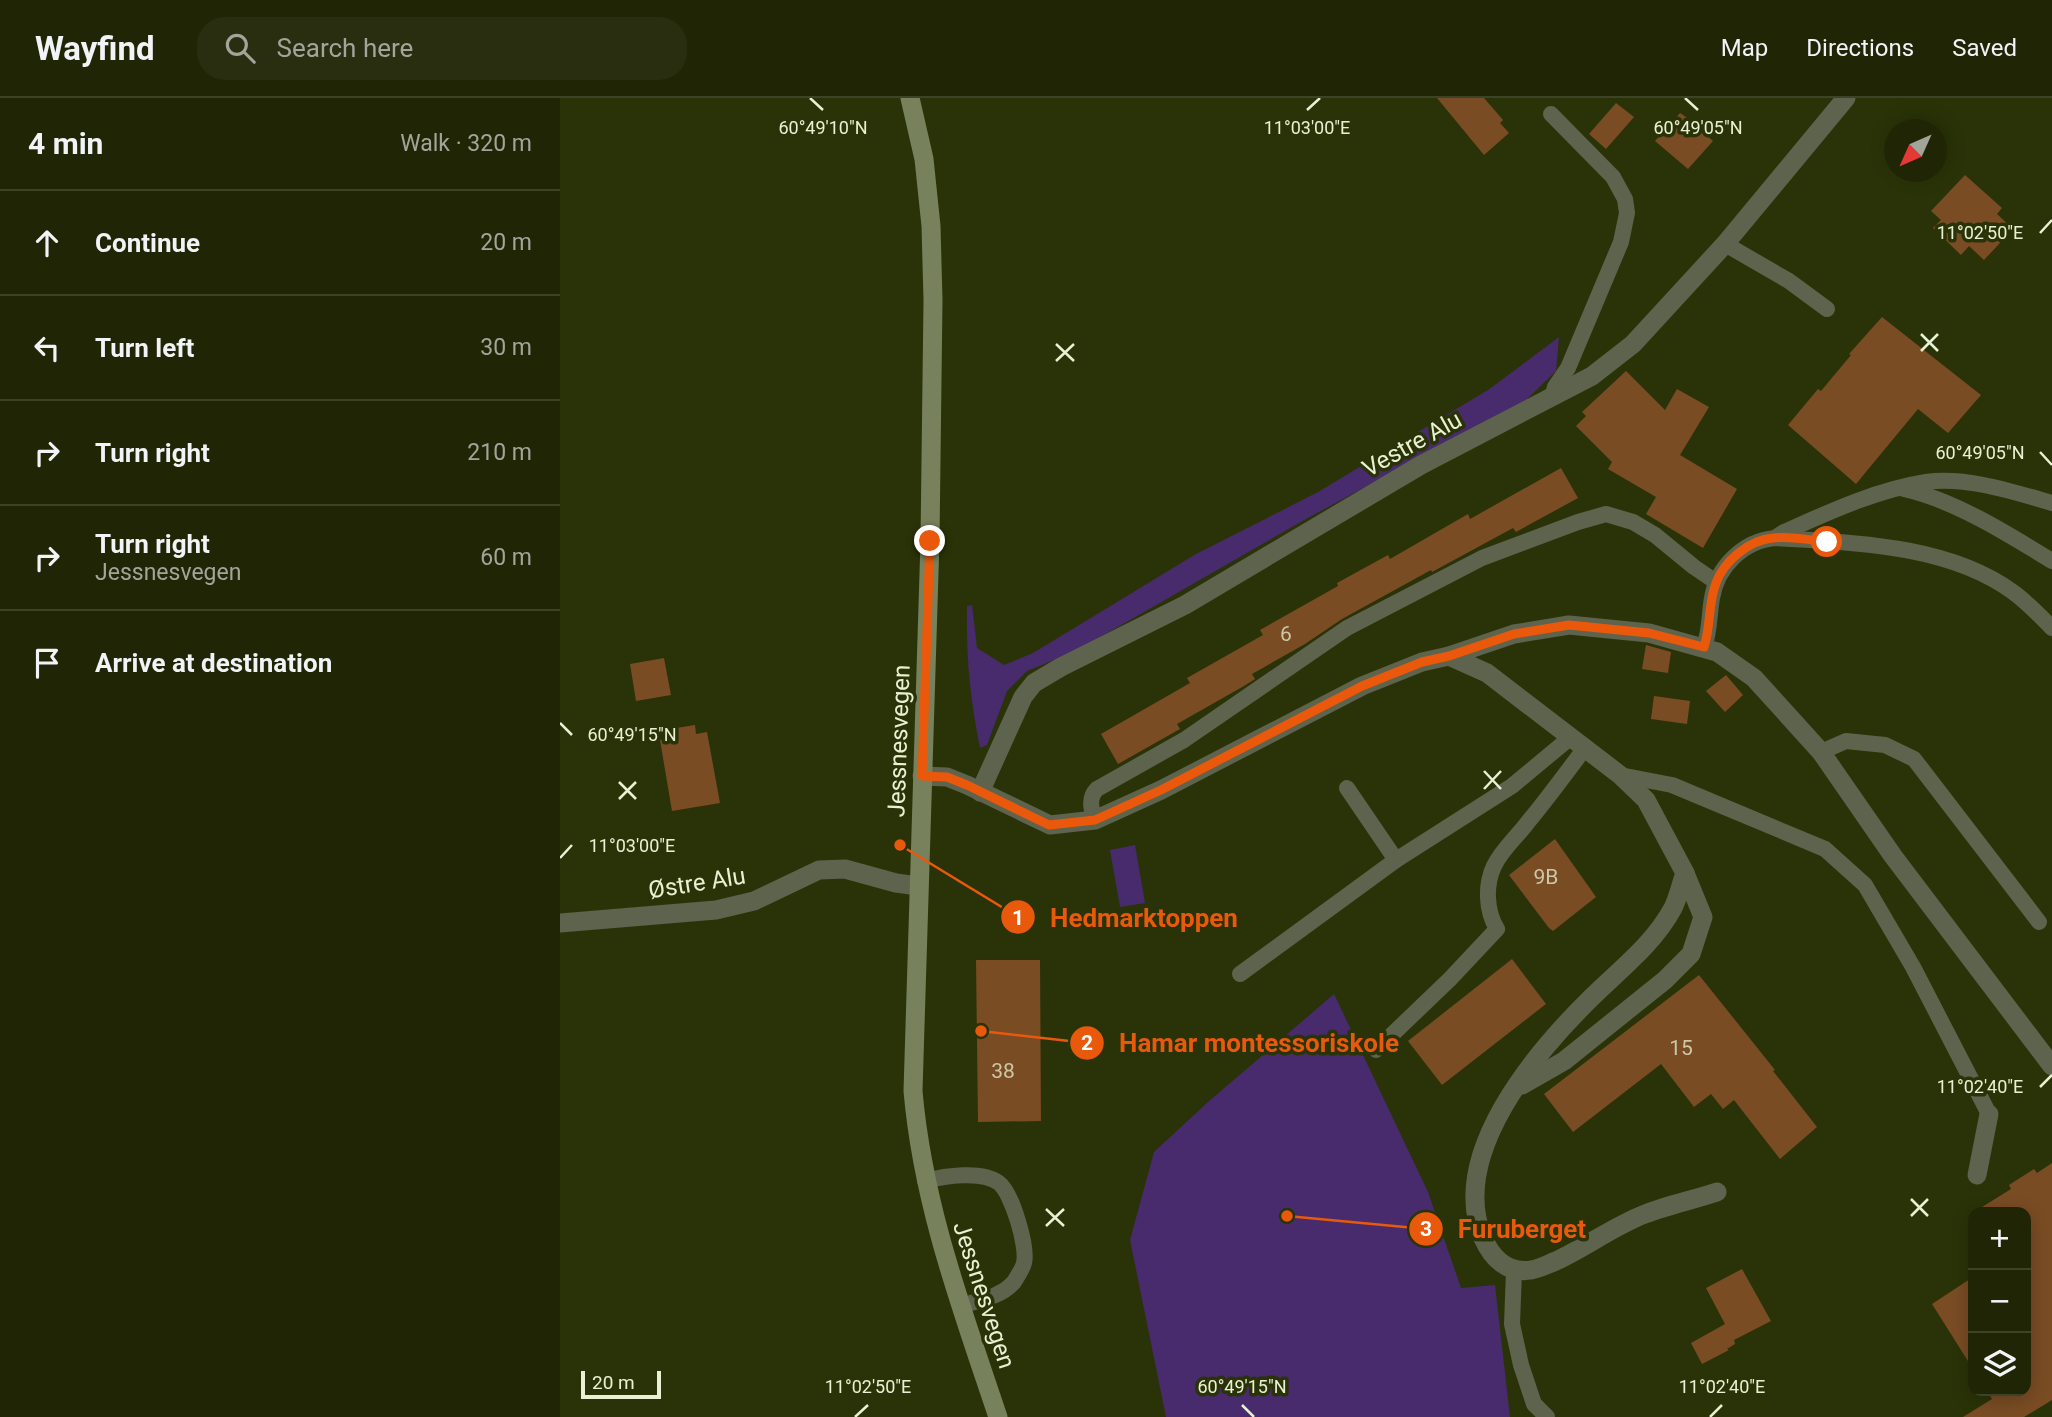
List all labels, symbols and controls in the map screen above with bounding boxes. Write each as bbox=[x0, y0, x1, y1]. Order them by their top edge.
search box bbox=[197, 17, 687, 80]
text: Wayfind bbox=[35, 29, 155, 68]
icon: search bbox=[221, 29, 259, 67]
text: Search here bbox=[277, 33, 413, 63]
text: Map bbox=[1721, 34, 1768, 62]
text: Directions bbox=[1806, 34, 1914, 62]
text: Saved bbox=[1952, 34, 2017, 62]
text: 60°49'10"N bbox=[778, 117, 868, 138]
text: 11°03'00"E bbox=[1264, 117, 1350, 138]
text: 60°49'05"N bbox=[1653, 117, 1743, 138]
north arrow bbox=[1884, 119, 1947, 182]
text: 4 min bbox=[28, 126, 103, 161]
text: Walk · 320 m bbox=[400, 130, 532, 157]
text: 11°02'50"E bbox=[1937, 222, 2023, 243]
icon: ahead bbox=[28, 224, 66, 262]
text: Continue bbox=[95, 228, 200, 258]
text: 20 m bbox=[480, 229, 532, 256]
icon: left bbox=[28, 329, 66, 367]
text: Turn left bbox=[95, 333, 194, 363]
text: 30 m bbox=[480, 334, 532, 361]
street label: Vestre Alu bbox=[1358, 405, 1466, 483]
icon: right bbox=[28, 434, 66, 472]
text: Turn right bbox=[95, 438, 210, 468]
text: 210 m bbox=[467, 439, 532, 466]
text: 60°49'05"N bbox=[1935, 442, 2025, 463]
route end bbox=[914, 525, 945, 556]
route start bbox=[1811, 526, 1842, 557]
text: Turn right bbox=[95, 529, 210, 559]
icon: right bbox=[28, 539, 66, 577]
text: 60 m bbox=[480, 544, 532, 571]
text: Jessnesvegen bbox=[95, 559, 241, 586]
house number: 6 bbox=[1280, 622, 1292, 646]
icon: arrive bbox=[28, 644, 66, 682]
text: Arrive at destination bbox=[95, 648, 332, 678]
street label: Jessnesvegen bbox=[882, 664, 916, 818]
text: 60°49'15"N bbox=[587, 724, 677, 745]
text: 11°03'00"E bbox=[589, 835, 675, 856]
street label: Østre Alu bbox=[646, 862, 748, 904]
house number: 9B bbox=[1534, 865, 1558, 889]
callout: Hedmarktoppen bbox=[1001, 894, 1252, 941]
text: Hedmarktoppen bbox=[1050, 903, 1238, 933]
text: 1 bbox=[1012, 906, 1024, 930]
callout: Hamar montessoriskole bbox=[1070, 1019, 1413, 1066]
text: Hamar montessoriskole bbox=[1119, 1028, 1399, 1058]
text: 2 bbox=[1081, 1031, 1093, 1055]
house number: 15 bbox=[1669, 1036, 1693, 1060]
house number: 38 bbox=[991, 1059, 1015, 1083]
text: 11°02'40"E bbox=[1937, 1076, 2023, 1097]
callout: Furuberget bbox=[1409, 1205, 1600, 1252]
map controls bbox=[1968, 1207, 2031, 1396]
button: + bbox=[1968, 1207, 2031, 1270]
text: Furuberget bbox=[1458, 1214, 1586, 1244]
text: 3 bbox=[1420, 1217, 1432, 1241]
street label: Jessnesvegen bbox=[947, 1218, 1021, 1372]
button: − bbox=[1968, 1270, 2031, 1333]
button: layers bbox=[1968, 1333, 2031, 1396]
scale bar bbox=[581, 1368, 662, 1400]
text: 20 m bbox=[592, 1371, 635, 1394]
text: 11°02'50"E bbox=[825, 1376, 911, 1397]
text: 60°49'15"N bbox=[1197, 1376, 1287, 1397]
text: 11°02'40"E bbox=[1679, 1376, 1765, 1397]

